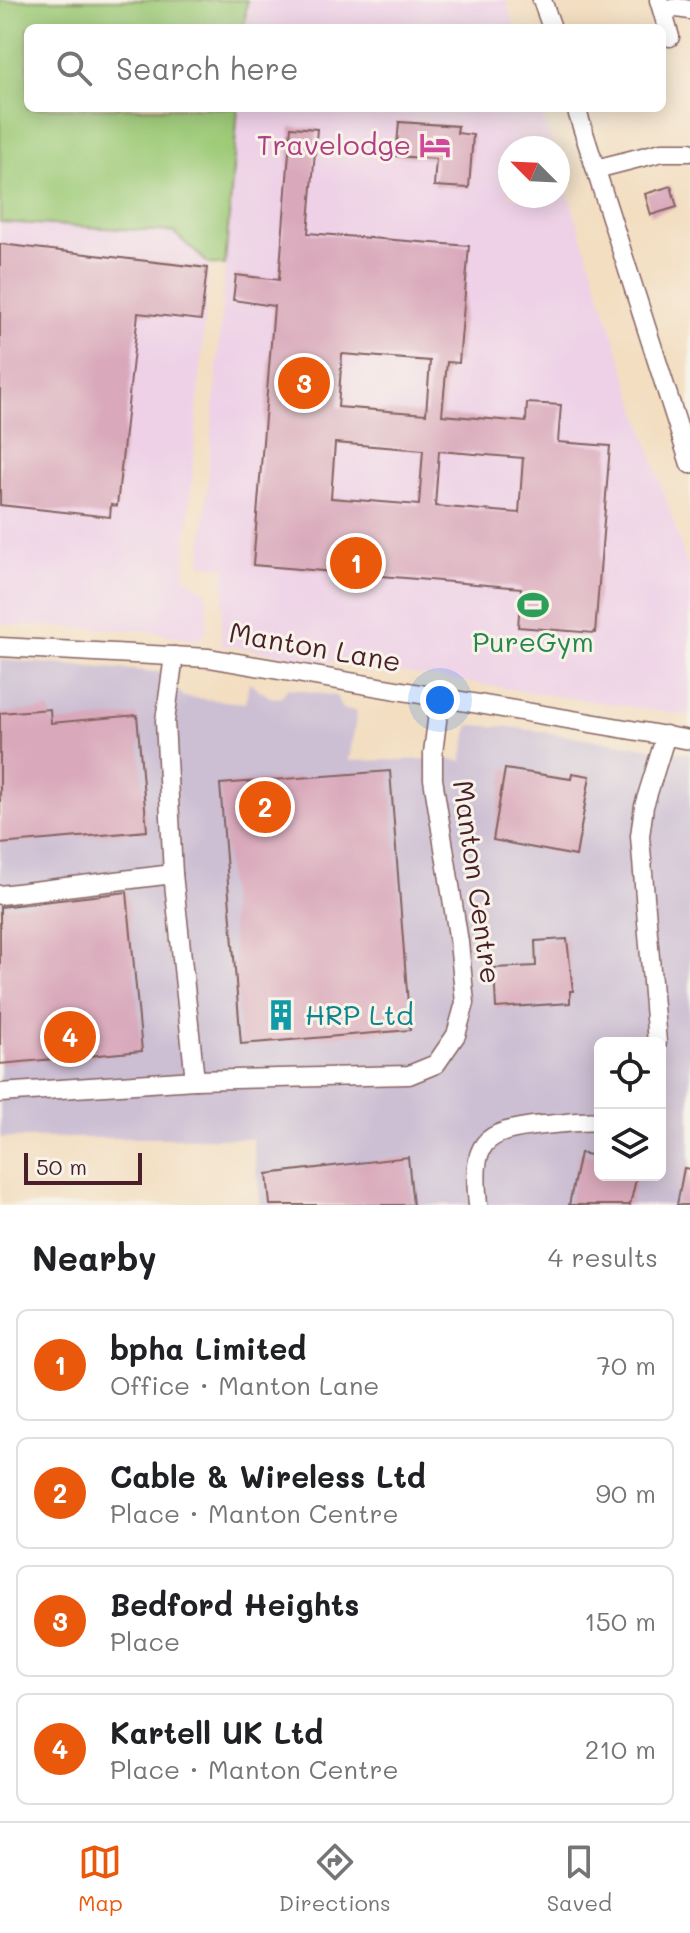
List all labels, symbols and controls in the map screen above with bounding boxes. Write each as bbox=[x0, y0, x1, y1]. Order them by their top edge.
search box bbox=[24, 24, 666, 112]
icon: search bbox=[52, 46, 96, 90]
text: Search here bbox=[116, 48, 299, 88]
place label: Travelodge bbox=[257, 126, 411, 162]
hotel icon: Travelodge bbox=[418, 128, 452, 162]
north arrow bbox=[498, 136, 570, 208]
pin: 3 bbox=[278, 353, 330, 413]
pin: 1 bbox=[330, 533, 382, 593]
sports icon: PureGym bbox=[516, 588, 550, 622]
street label: Manton Lane bbox=[227, 613, 404, 679]
place label: PureGym bbox=[472, 623, 594, 659]
your location bbox=[420, 680, 460, 720]
pin: 2 bbox=[239, 777, 291, 837]
street label: Manton Centre bbox=[446, 778, 510, 986]
place label: HRP Ltd bbox=[305, 996, 414, 1032]
building icon: HRP Ltd bbox=[264, 998, 298, 1032]
pin: 4 bbox=[44, 1007, 96, 1067]
map controls bbox=[594, 1037, 666, 1181]
button: locate bbox=[594, 1037, 666, 1109]
button: layers bbox=[594, 1109, 666, 1181]
scale bar bbox=[24, 1149, 142, 1185]
text: 50 m bbox=[36, 1152, 87, 1181]
text: Nearby bbox=[32, 1235, 157, 1280]
text: 4 results bbox=[548, 1240, 658, 1274]
text: bpha Limited bbox=[110, 1328, 306, 1368]
text: 1 bbox=[54, 1348, 66, 1382]
text: 70 m bbox=[596, 1348, 656, 1382]
text: Office · Manton Lane bbox=[110, 1368, 379, 1402]
text: Cable & Wireless Ltd bbox=[110, 1456, 426, 1496]
text: 2 bbox=[53, 1476, 67, 1510]
text: 90 m bbox=[596, 1476, 656, 1510]
text: Place · Manton Centre bbox=[110, 1496, 399, 1530]
text: Bedford Heights bbox=[110, 1584, 359, 1624]
text: 3 bbox=[52, 1604, 68, 1638]
text: 150 m bbox=[584, 1604, 656, 1638]
text: Place bbox=[110, 1624, 180, 1658]
text: Kartell UK Ltd bbox=[110, 1712, 323, 1752]
text: 4 bbox=[52, 1732, 68, 1766]
text: 210 m bbox=[585, 1732, 656, 1766]
text: Place · Manton Centre bbox=[110, 1752, 399, 1786]
tab: Map bbox=[78, 1840, 123, 1917]
tab: Directions bbox=[279, 1840, 391, 1917]
tab: Saved bbox=[547, 1840, 612, 1917]

